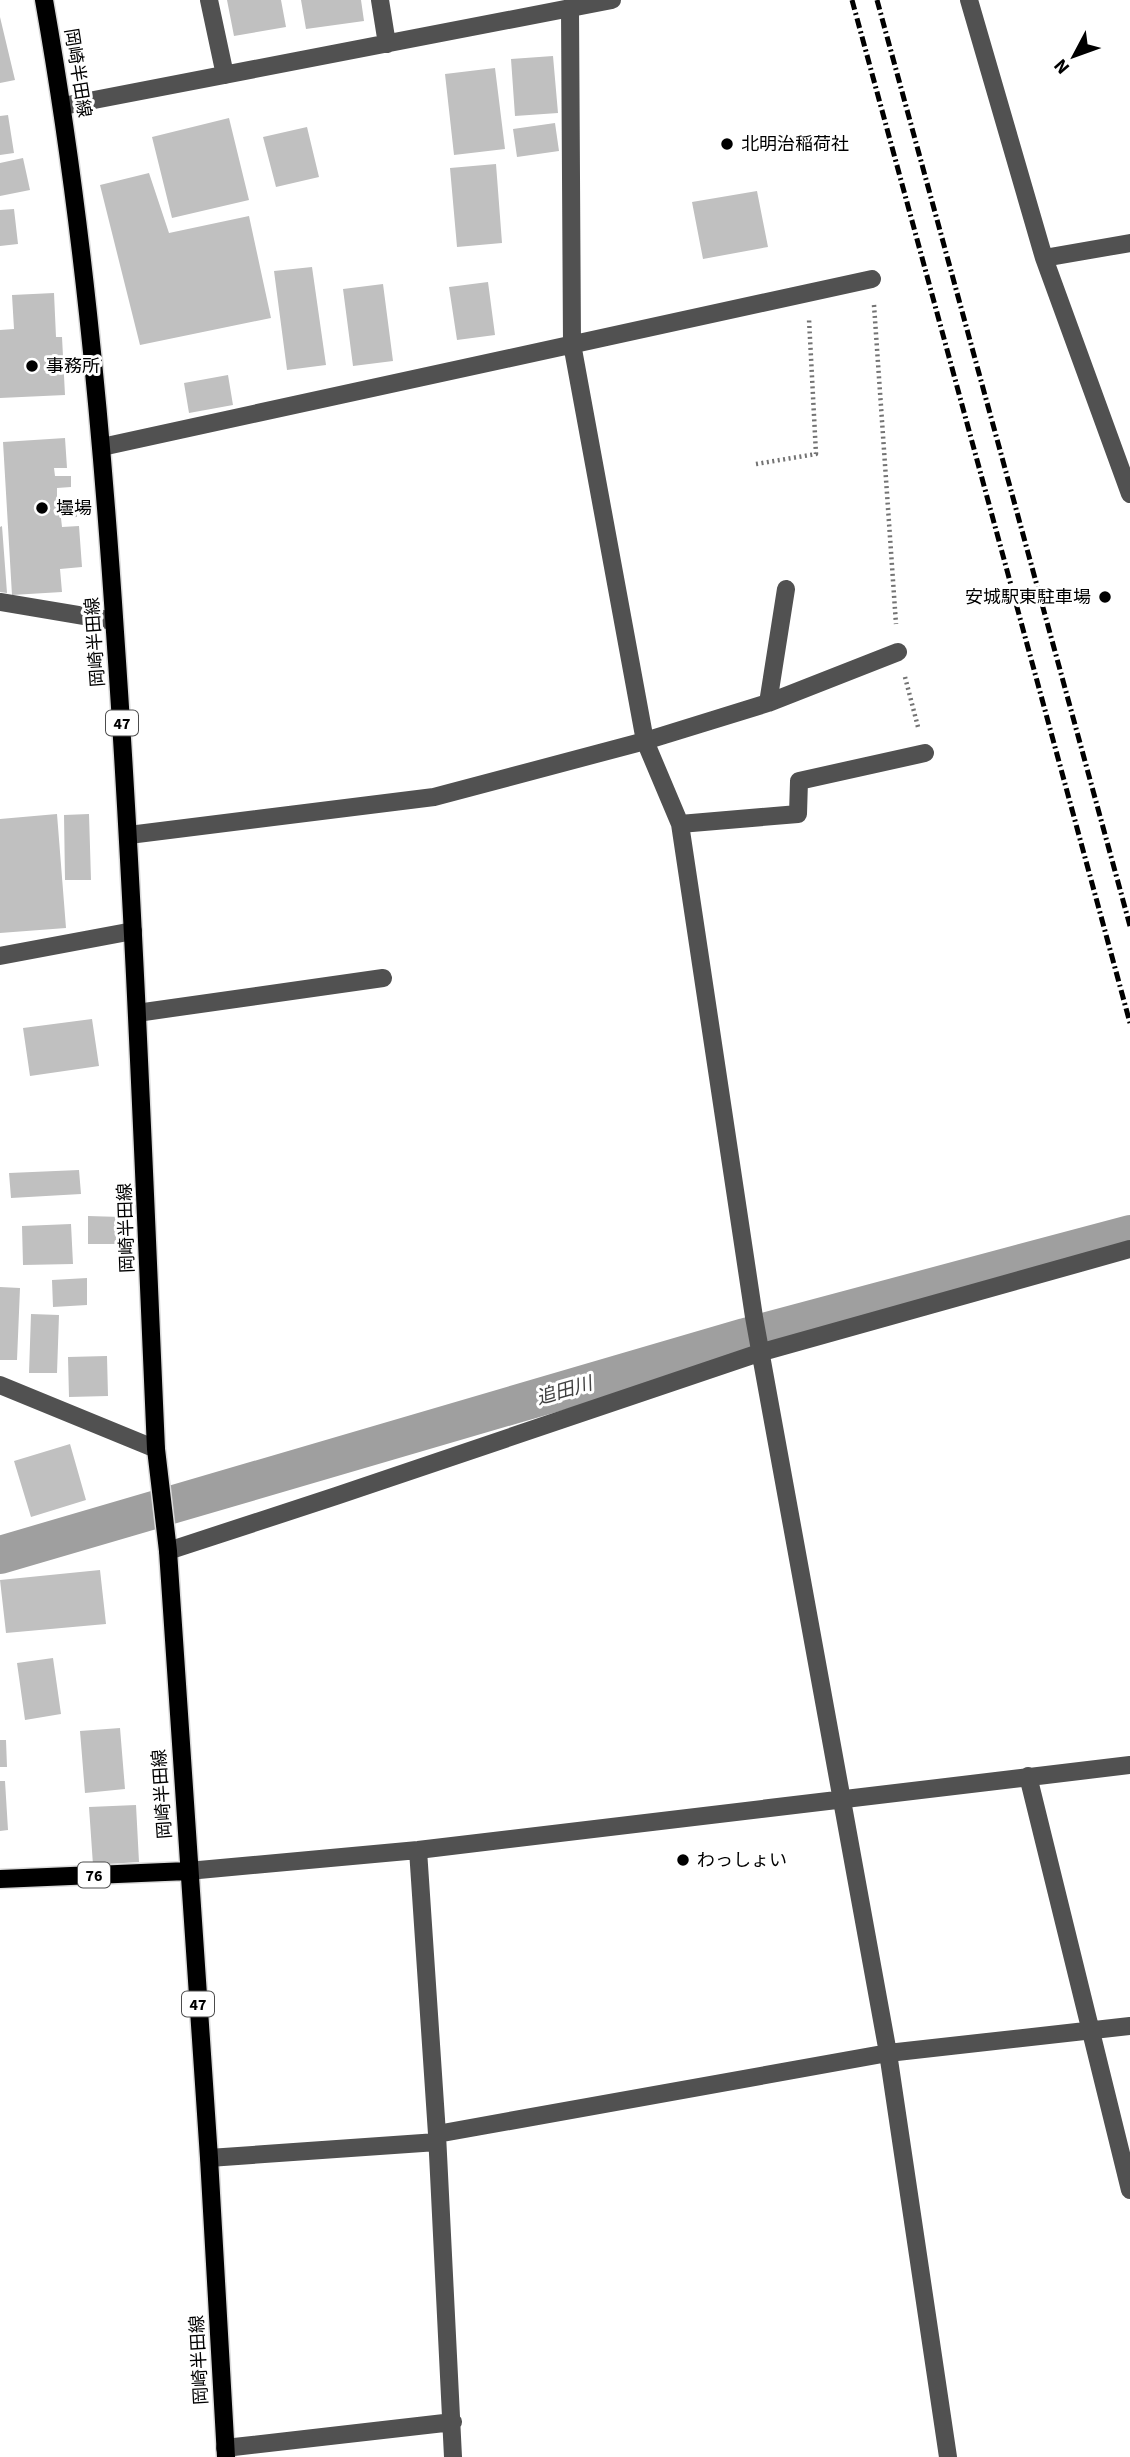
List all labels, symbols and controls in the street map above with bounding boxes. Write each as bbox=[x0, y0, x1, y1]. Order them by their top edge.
north arrow bbox=[1039, 21, 1109, 91]
street label: 岡崎半田線 bbox=[58, 27, 97, 119]
text: N bbox=[1048, 53, 1077, 80]
place label: 北明治稲荷社 bbox=[741, 132, 849, 157]
marker: 北明治稲荷社 bbox=[719, 136, 735, 152]
place label: 事務所 bbox=[46, 354, 100, 379]
marker: 事務所 bbox=[24, 358, 40, 374]
place label: 壜場 bbox=[56, 496, 92, 521]
marker: 壜場 bbox=[34, 500, 50, 516]
place label: 安城駅東駐車場 bbox=[965, 585, 1091, 610]
marker: 安城駅東駐車場 bbox=[1097, 589, 1113, 605]
street label: 岡崎半田線 bbox=[80, 596, 111, 688]
road number: 47 bbox=[106, 710, 138, 736]
street label: 岡崎半田線 bbox=[112, 1183, 141, 1273]
water label: 追田川 bbox=[533, 1370, 597, 1412]
street label: 岡崎半田線 bbox=[147, 1748, 178, 1840]
place label: わっしょい bbox=[697, 1848, 787, 1873]
marker: わっしょい bbox=[675, 1852, 691, 1868]
road number: 76 bbox=[78, 1862, 110, 1887]
road number: 47 bbox=[182, 1992, 214, 2016]
street label: 岡崎半田線 bbox=[185, 2314, 214, 2406]

